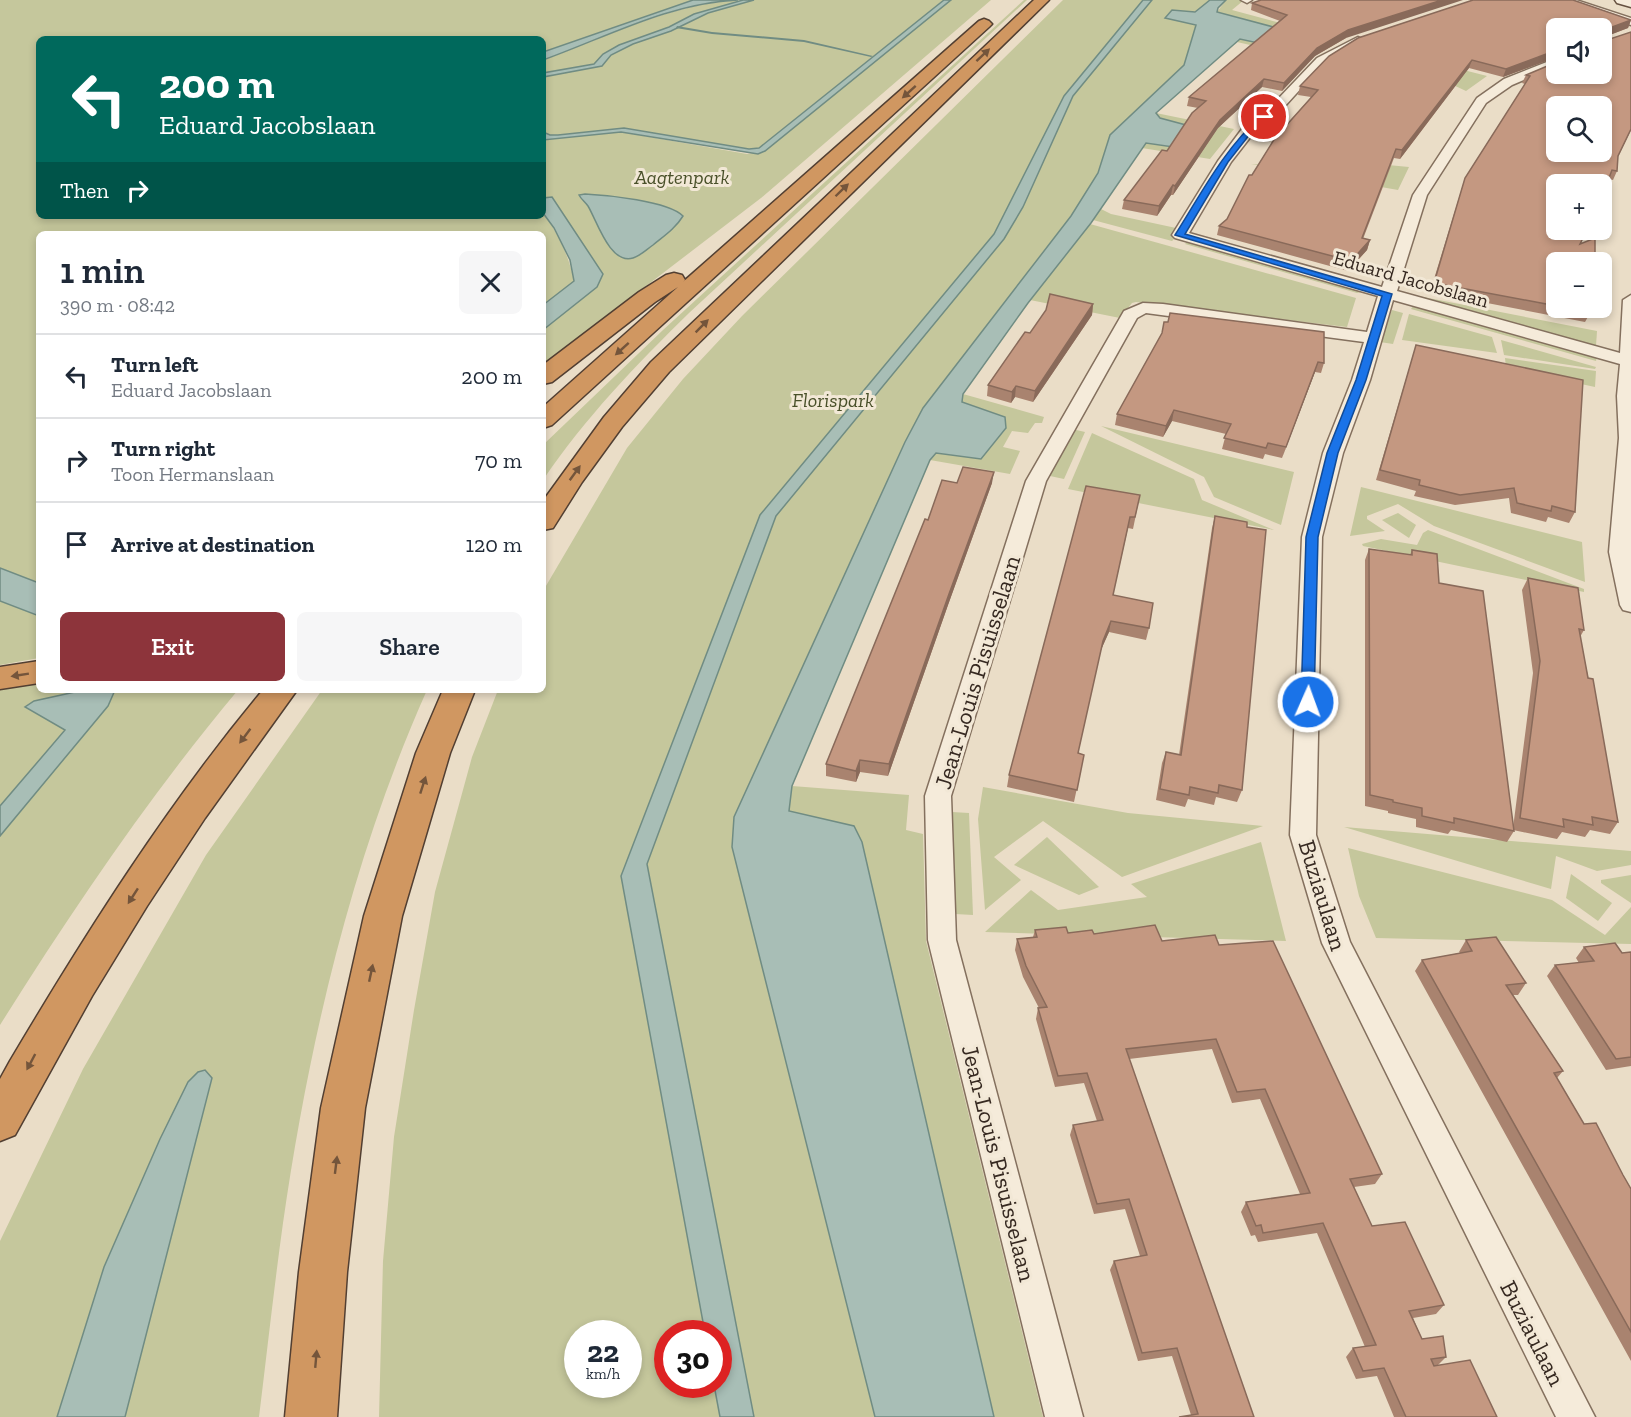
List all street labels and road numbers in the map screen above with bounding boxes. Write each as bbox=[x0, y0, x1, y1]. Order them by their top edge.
street label: Eduard Jacobslaan bbox=[1331, 245, 1492, 313]
street label: Jean-Louis Pisuisselaan bbox=[928, 551, 1026, 792]
street label: Buziaulaan bbox=[1292, 836, 1354, 954]
street label: Jean-Louis Pisuisselaan bbox=[956, 1042, 1042, 1285]
street label: Buziaulaan bbox=[1494, 1276, 1572, 1391]

